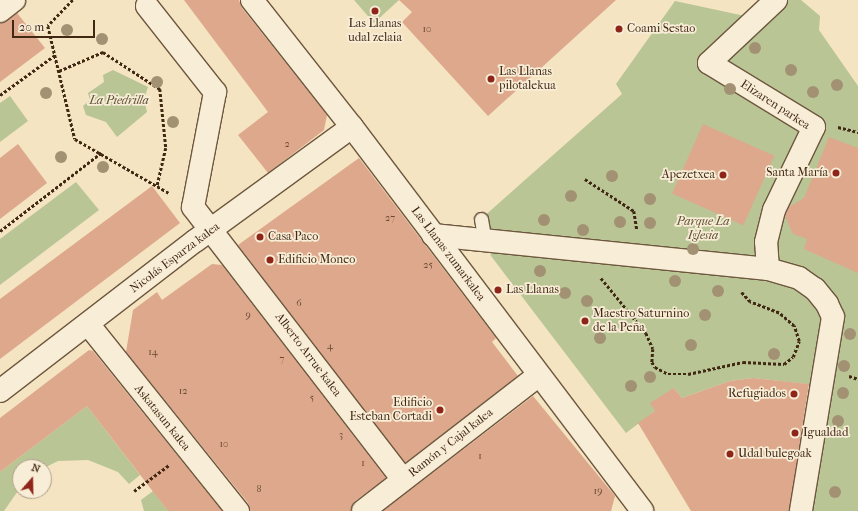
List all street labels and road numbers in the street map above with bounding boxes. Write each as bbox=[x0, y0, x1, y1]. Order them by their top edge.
street label: Elizaren parkea bbox=[737, 77, 813, 133]
street label: Las Llanas zumarkalea bbox=[408, 204, 488, 304]
street label: Nicolás Esparza kalea bbox=[127, 220, 223, 296]
street label: Alberto Arrue kalea bbox=[272, 310, 344, 400]
street label: Askatasun kalea bbox=[131, 382, 193, 454]
street label: Ramón y Cajal kalea bbox=[406, 405, 496, 481]

